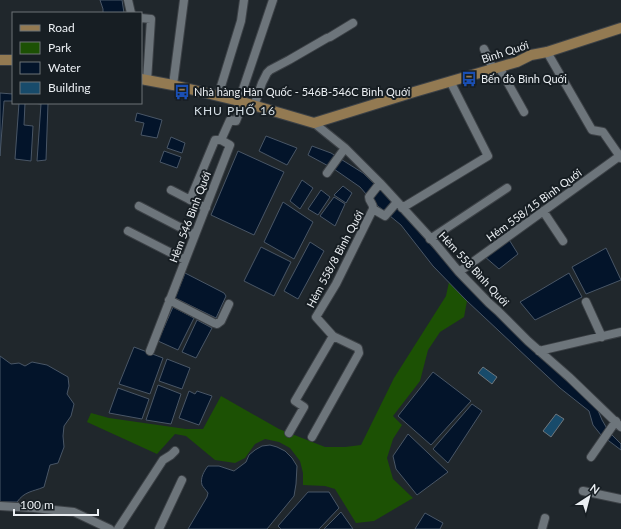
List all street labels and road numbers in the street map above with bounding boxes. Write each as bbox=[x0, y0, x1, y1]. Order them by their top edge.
street label: Bình Quới bbox=[480, 38, 530, 65]
street label: Hẻm 558/15 Bình Quới bbox=[484, 165, 584, 244]
street label: Hẻm 546 Bình Quới bbox=[166, 169, 213, 264]
street label: Hẻm 558/8 Bình Quới bbox=[303, 208, 366, 310]
street label: Hẻm 558 Bình Quới bbox=[437, 229, 512, 309]

